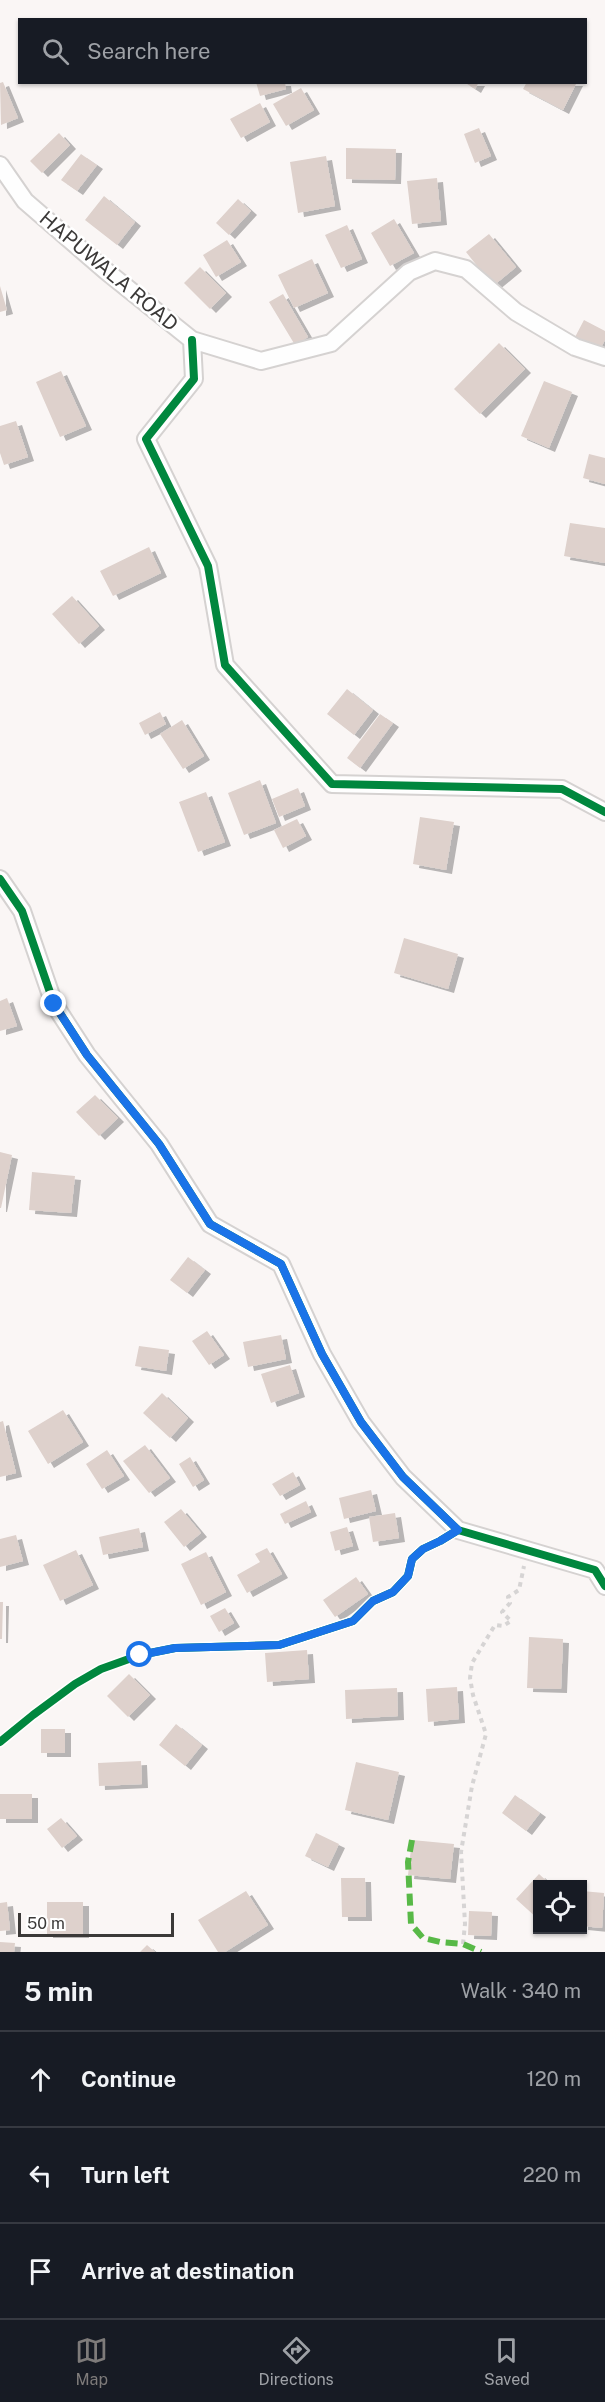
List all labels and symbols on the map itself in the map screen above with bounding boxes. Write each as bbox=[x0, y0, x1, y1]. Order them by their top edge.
street label: HAPUWALA ROAD bbox=[35, 206, 183, 336]
route end bbox=[40, 990, 66, 1016]
route start bbox=[126, 1641, 152, 1667]
scale bar bbox=[18, 1910, 174, 1938]

